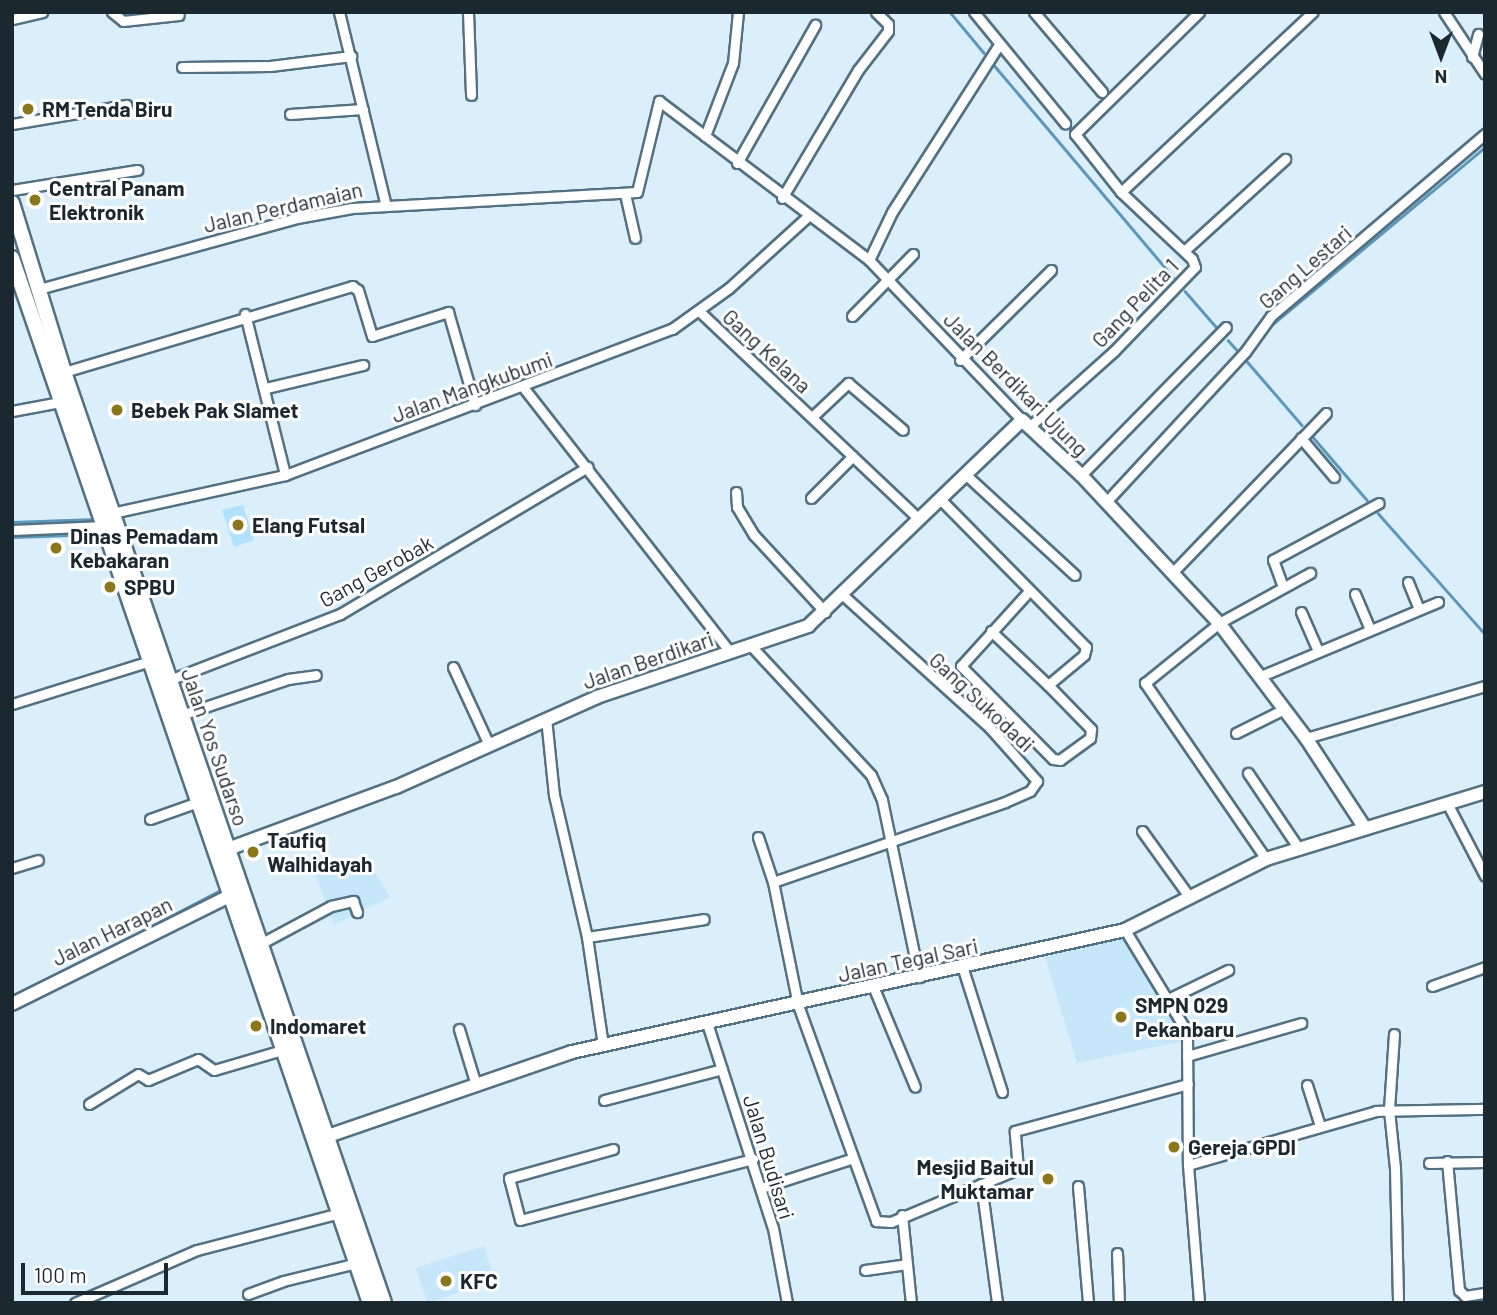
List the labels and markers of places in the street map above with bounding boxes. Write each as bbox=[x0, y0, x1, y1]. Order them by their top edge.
place label: RM Tenda Biru bbox=[42, 96, 173, 122]
marker: RM Tenda Biru bbox=[20, 101, 36, 117]
place label: Central Panam Elektronik bbox=[49, 175, 185, 225]
marker: Central Panam Elektronik bbox=[27, 192, 43, 208]
place label: Bebek Pak Slamet bbox=[131, 397, 298, 423]
marker: Bebek Pak Slamet bbox=[109, 402, 125, 418]
place label: Elang Futsal bbox=[252, 512, 365, 538]
marker: Elang Futsal bbox=[230, 517, 246, 533]
place label: Dinas Pemadam Kebakaran bbox=[70, 523, 218, 573]
marker: Dinas Pemadam Kebakaran bbox=[48, 540, 64, 556]
place label: SPBU bbox=[124, 574, 175, 600]
marker: SPBU bbox=[102, 579, 118, 595]
place label: Taufiq Walhidayah bbox=[267, 827, 373, 877]
marker: Taufiq Walhidayah bbox=[245, 844, 261, 860]
place label: SMPN 029 Pekanbaru bbox=[1135, 992, 1234, 1042]
marker: SMPN 029 Pekanbaru bbox=[1113, 1009, 1129, 1025]
place label: Indomaret bbox=[270, 1013, 366, 1039]
marker: Indomaret bbox=[248, 1018, 264, 1034]
place label: Gereja GPDI bbox=[1188, 1134, 1296, 1160]
marker: Gereja GPDI bbox=[1166, 1139, 1182, 1155]
place label: Mesjid Baitul Muktamar bbox=[916, 1154, 1034, 1204]
marker: Mesjid Baitul Muktamar bbox=[1040, 1171, 1056, 1187]
place label: KFC bbox=[460, 1268, 498, 1294]
marker: KFC bbox=[438, 1273, 454, 1289]

